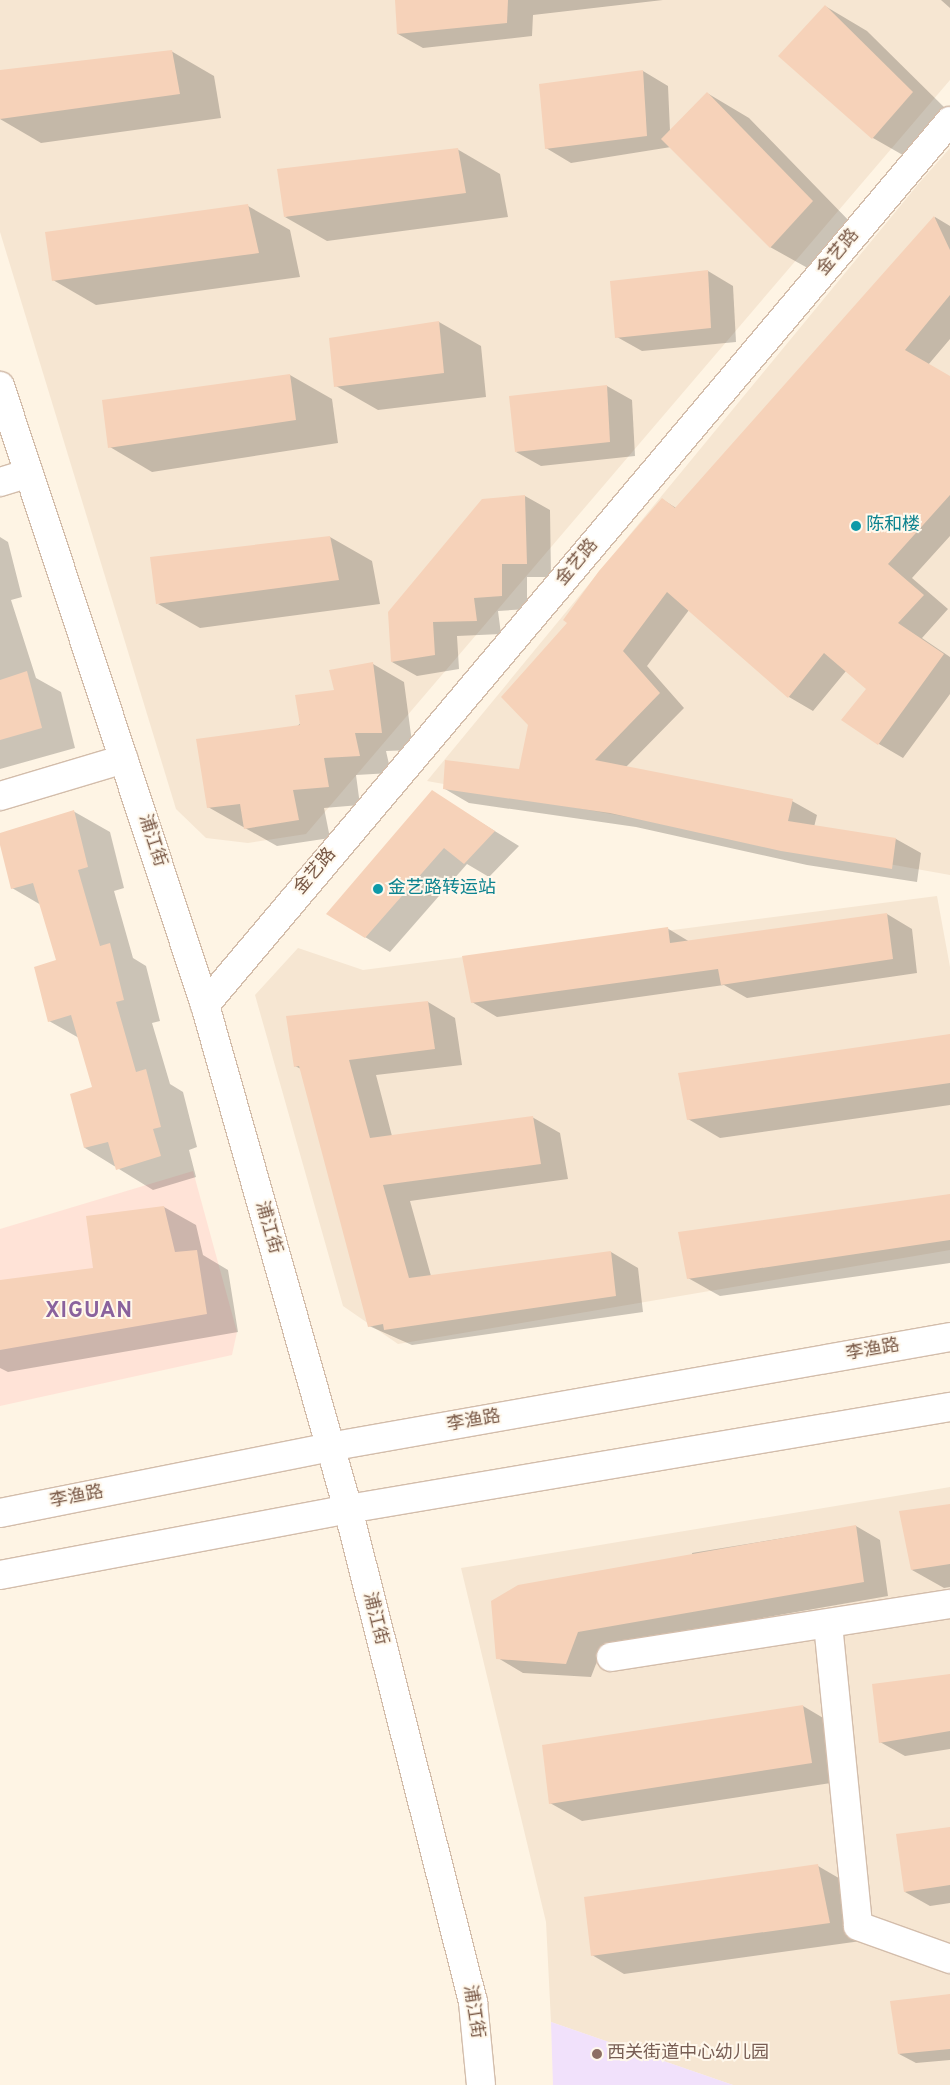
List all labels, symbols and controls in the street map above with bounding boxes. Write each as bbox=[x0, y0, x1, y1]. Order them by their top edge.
street label: 金艺路 bbox=[813, 225, 865, 281]
place label: 陈和楼 bbox=[866, 515, 920, 537]
marker: 陈和楼 bbox=[850, 520, 862, 532]
street label: 金艺路 bbox=[552, 535, 604, 591]
street label: 浦江街 bbox=[132, 812, 170, 870]
street label: 金艺路 bbox=[290, 844, 342, 900]
place label: 金艺路转运站 bbox=[388, 878, 496, 900]
marker: 金艺路转运站 bbox=[372, 883, 384, 895]
street label: 浦江街 bbox=[249, 1199, 285, 1257]
district label: XIGUAN bbox=[44, 1299, 134, 1325]
street label: 李渔路 bbox=[845, 1336, 901, 1366]
street label: 李渔路 bbox=[446, 1407, 502, 1437]
street label: 李渔路 bbox=[48, 1482, 106, 1514]
street label: 浦江街 bbox=[357, 1590, 391, 1648]
street label: 浦江街 bbox=[457, 1984, 487, 2040]
place label: 西关街道中心幼儿园 bbox=[607, 2043, 769, 2065]
marker: 西关街道中心幼儿园 bbox=[591, 2048, 603, 2060]

